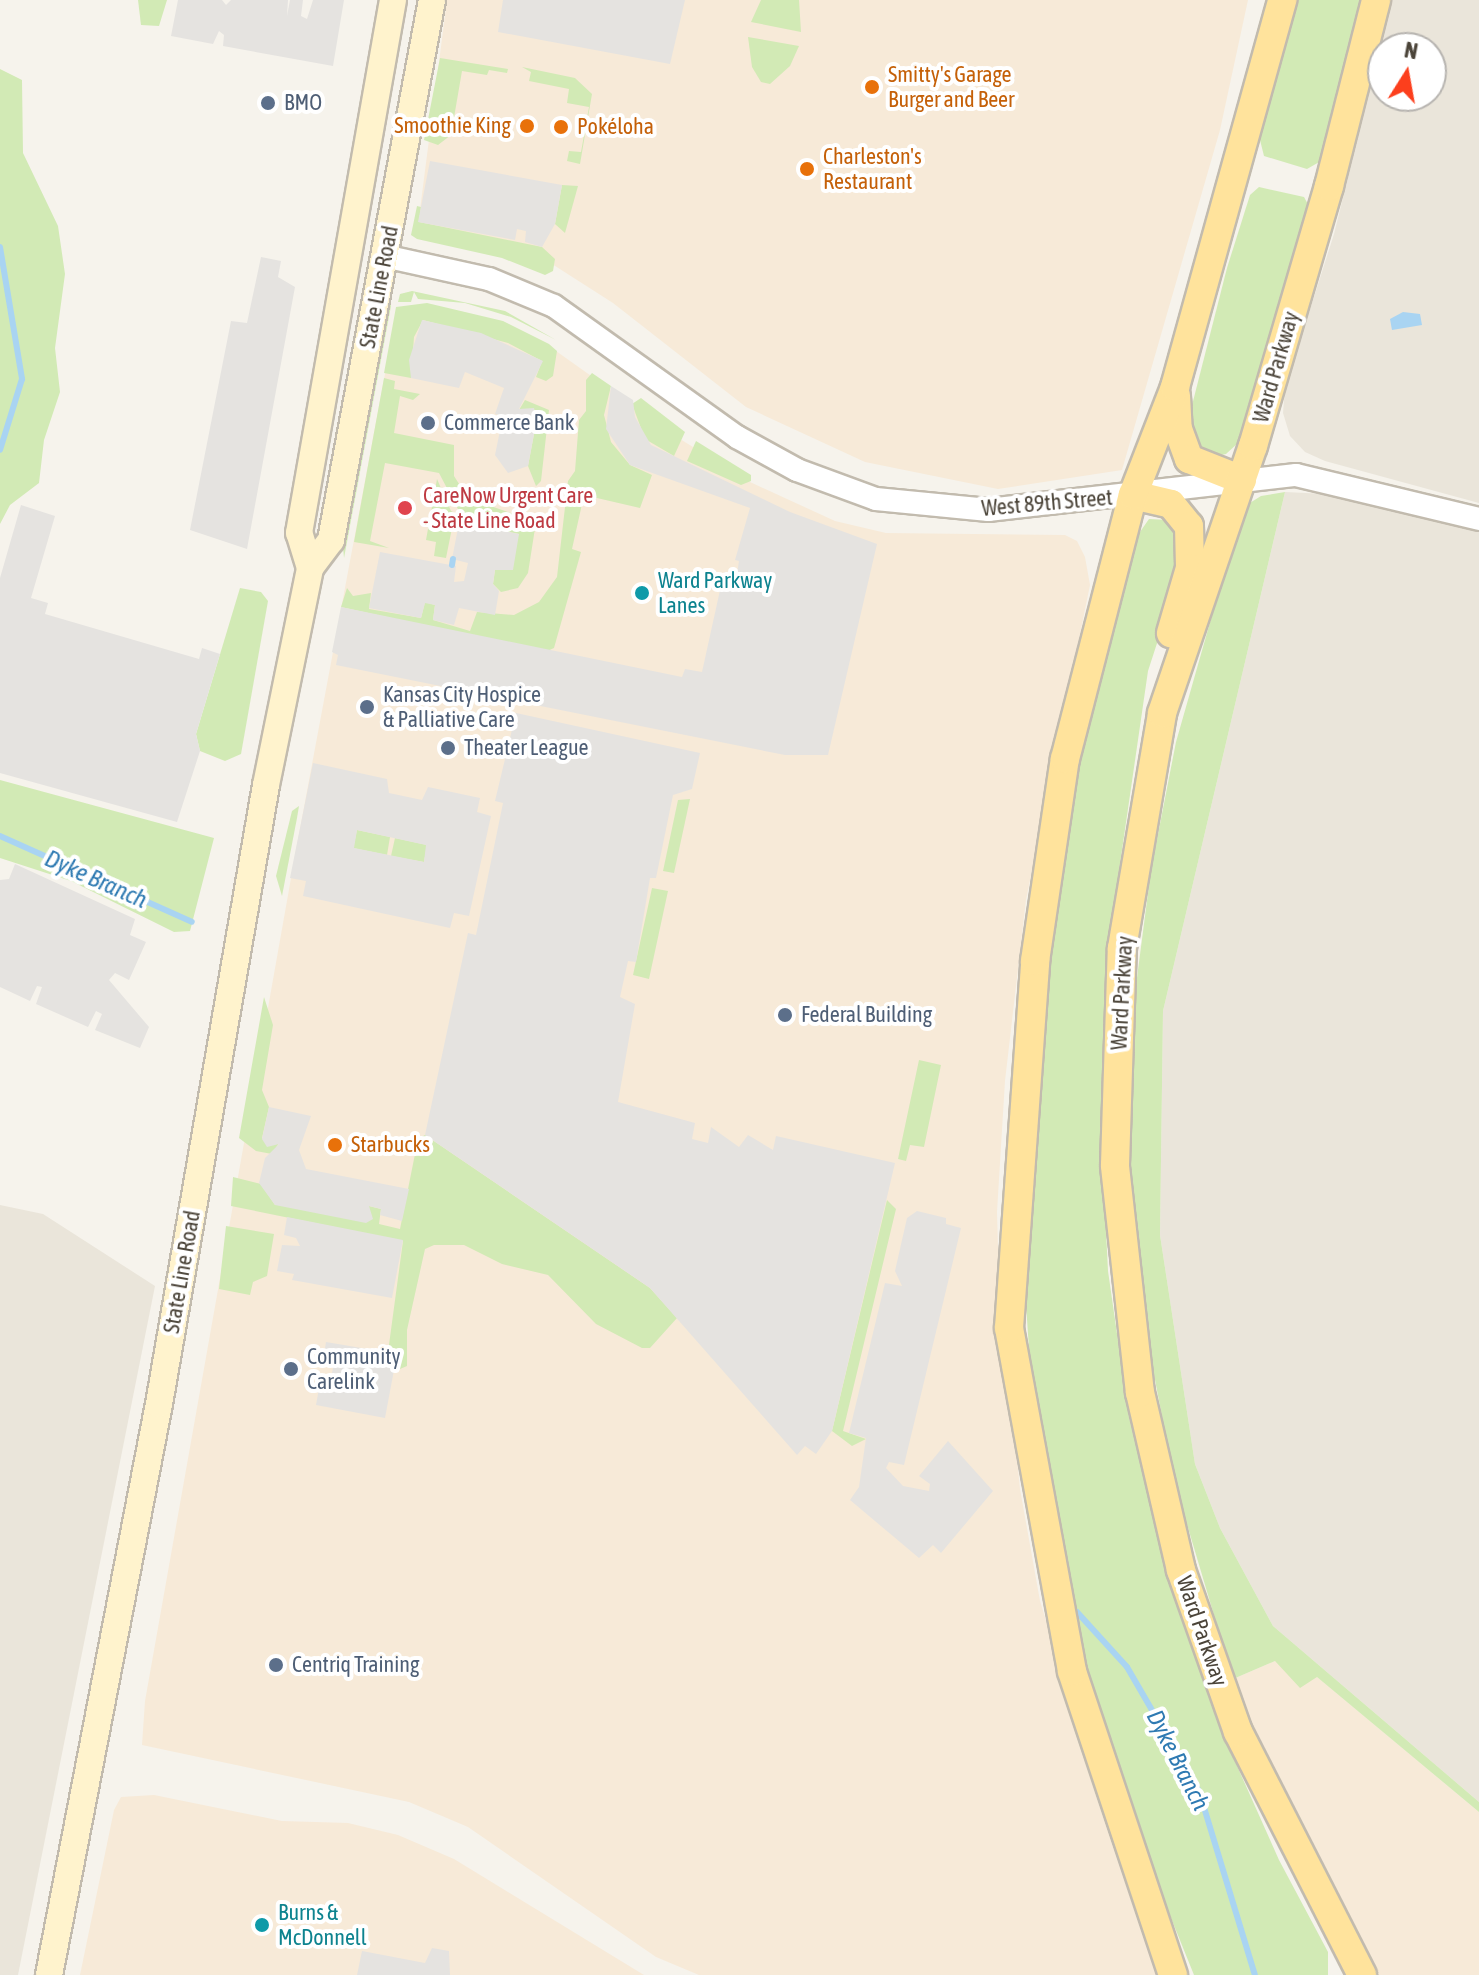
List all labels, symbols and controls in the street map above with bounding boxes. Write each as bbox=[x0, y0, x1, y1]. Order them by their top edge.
north arrow bbox=[1367, 32, 1447, 112]
text: N bbox=[1402, 36, 1420, 64]
place label: Smitty's Garage Burger and Beer bbox=[888, 61, 1015, 112]
marker: Smitty's Garage Burger and Beer bbox=[863, 78, 881, 96]
place label: BMO bbox=[284, 90, 322, 116]
marker: BMO bbox=[259, 94, 277, 112]
place label: Smoothie King bbox=[394, 113, 511, 139]
place label: Pokéloha bbox=[577, 114, 654, 140]
marker: Smoothie King bbox=[518, 117, 536, 135]
marker: Pokéloha bbox=[552, 118, 570, 136]
place label: Charleston's Restaurant bbox=[823, 143, 922, 194]
marker: Charleston's Restaurant bbox=[798, 160, 816, 178]
street label: State Line Road bbox=[354, 224, 404, 350]
street label: Ward Parkway bbox=[1248, 308, 1304, 426]
place label: Commerce Bank bbox=[444, 410, 575, 436]
marker: Commerce Bank bbox=[419, 414, 437, 432]
place label: CareNow Urgent Care - State Line Road bbox=[423, 482, 593, 534]
street label: West 89th Street bbox=[980, 484, 1114, 522]
marker: CareNow Urgent Care - State Line Road bbox=[394, 497, 416, 519]
place label: Ward Parkway Lanes bbox=[658, 567, 772, 618]
marker: Ward Parkway Lanes bbox=[633, 584, 651, 602]
place label: Kansas City Hospice & Palliative Care bbox=[383, 681, 541, 732]
marker: Kansas City Hospice & Palliative Care bbox=[358, 698, 376, 716]
place label: Theater League bbox=[464, 735, 589, 761]
marker: Theater League bbox=[439, 739, 457, 757]
water label: Dyke Branch bbox=[41, 844, 151, 914]
street label: Ward Parkway bbox=[1106, 935, 1138, 1051]
place label: Federal Building bbox=[801, 1002, 932, 1028]
marker: Federal Building bbox=[776, 1006, 794, 1024]
place label: Starbucks bbox=[351, 1132, 430, 1158]
marker: Starbucks bbox=[326, 1136, 344, 1154]
street label: State Line Road bbox=[158, 1209, 206, 1335]
place label: Community Carelink bbox=[307, 1343, 401, 1394]
marker: Community Carelink bbox=[282, 1360, 300, 1378]
street label: Ward Parkway bbox=[1171, 1573, 1233, 1689]
place label: Centriq Training bbox=[292, 1652, 419, 1678]
marker: Centriq Training bbox=[267, 1656, 285, 1674]
water label: Dyke Branch bbox=[1141, 1705, 1215, 1815]
place label: Burns & McDonnell bbox=[278, 1899, 367, 1950]
marker: Burns & McDonnell bbox=[253, 1916, 271, 1934]

